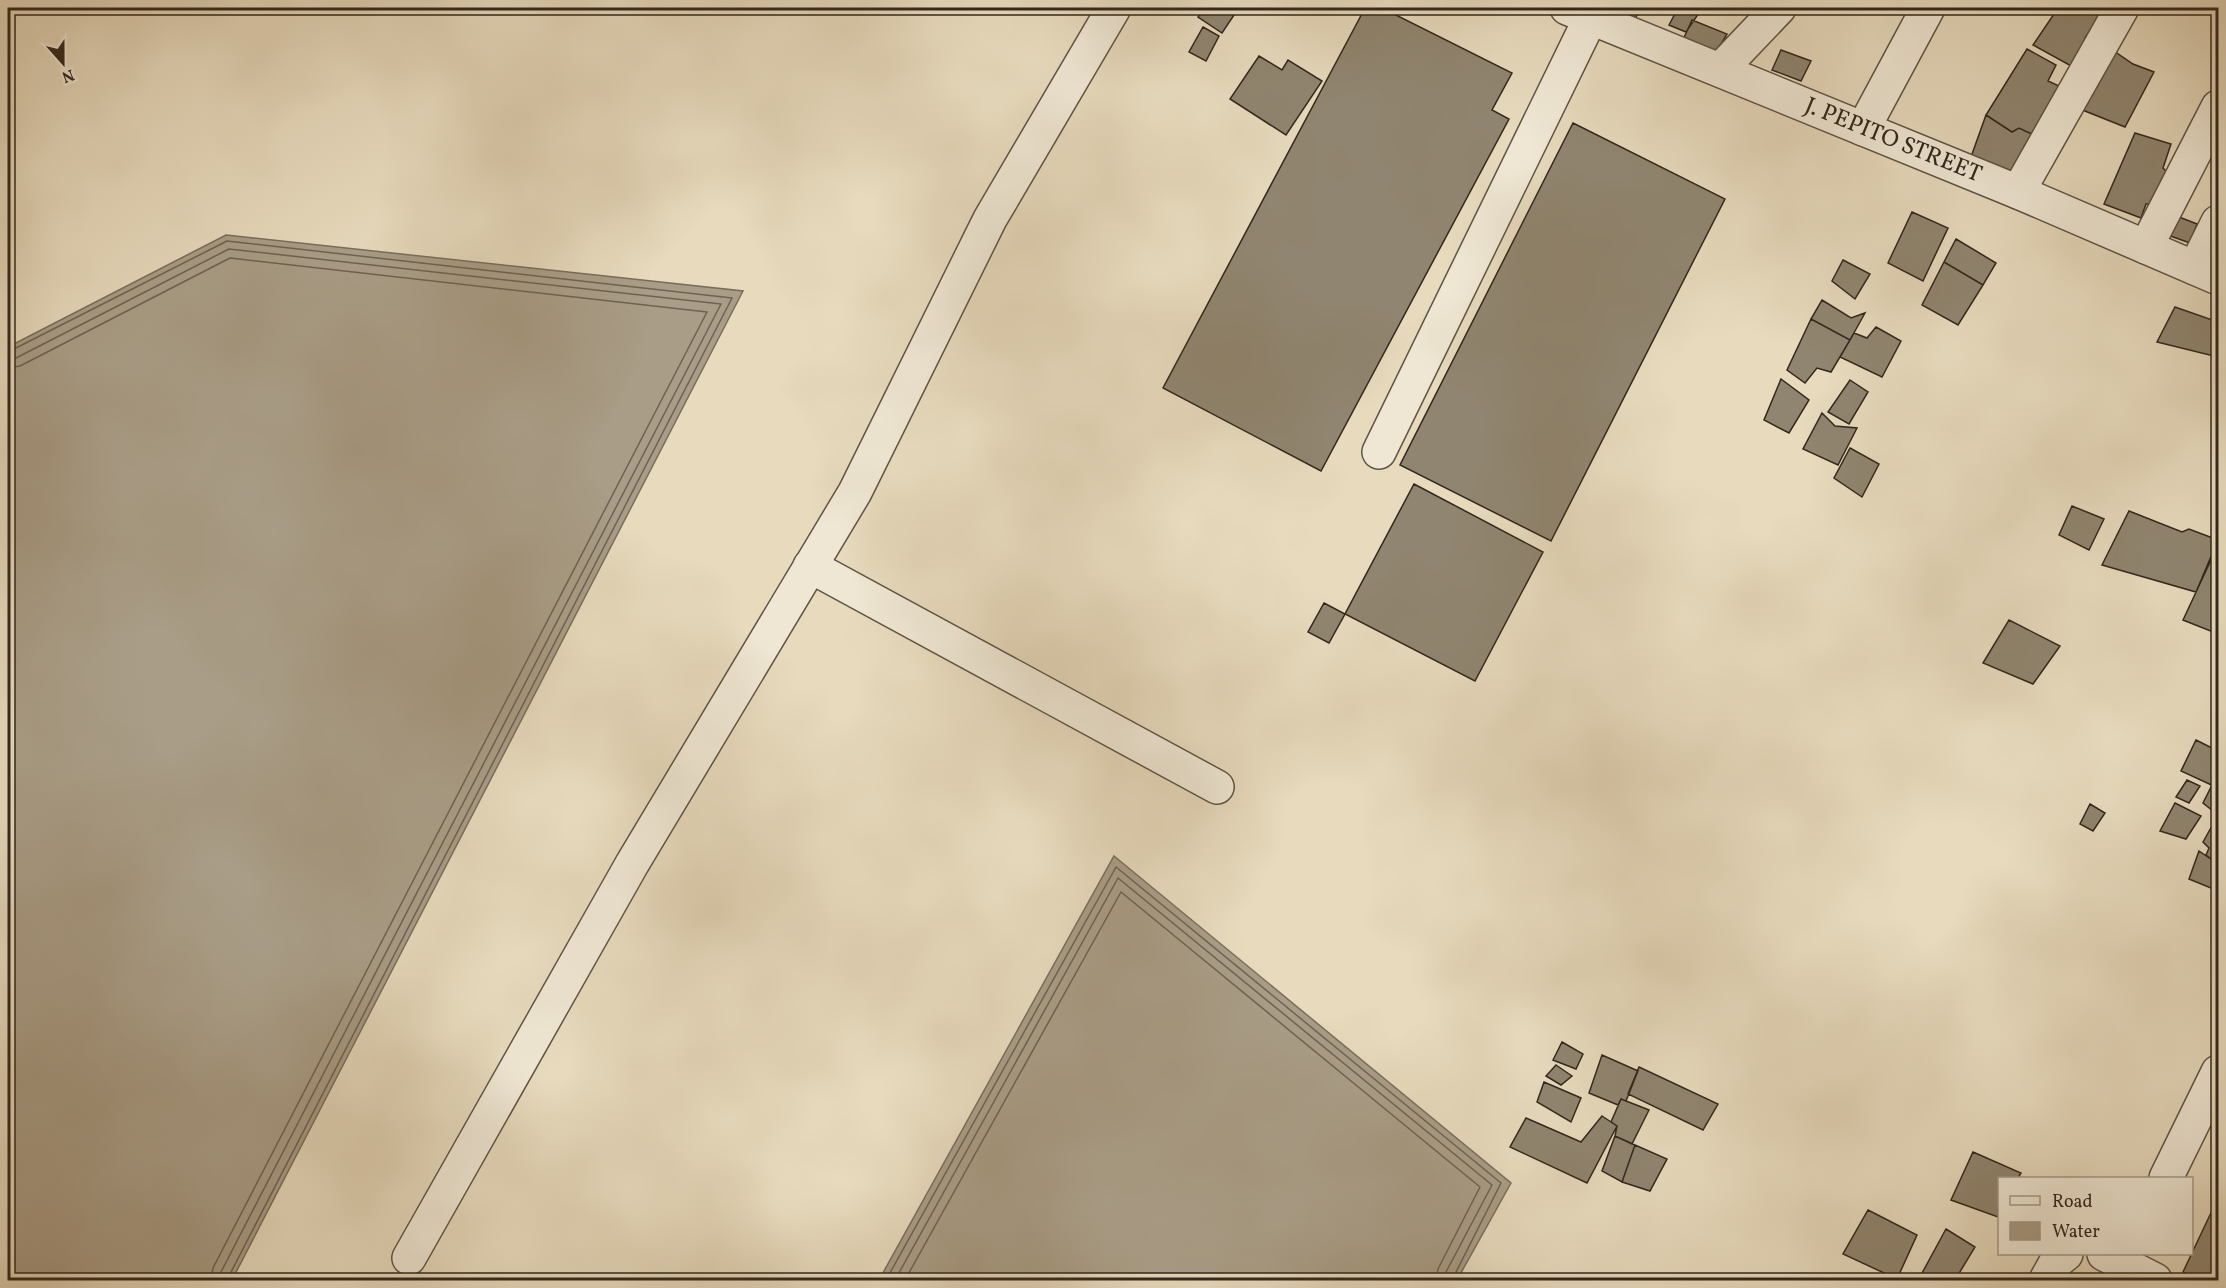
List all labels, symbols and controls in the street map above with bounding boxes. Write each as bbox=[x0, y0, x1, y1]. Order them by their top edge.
north arrow bbox=[33, 33, 93, 93]
text: N bbox=[58, 63, 77, 88]
street label: J. PEPITO STREET bbox=[1799, 90, 1987, 192]
legend bbox=[1998, 1177, 2193, 1255]
text: Road bbox=[2052, 1190, 2093, 1215]
text: Water bbox=[2052, 1220, 2100, 1245]

